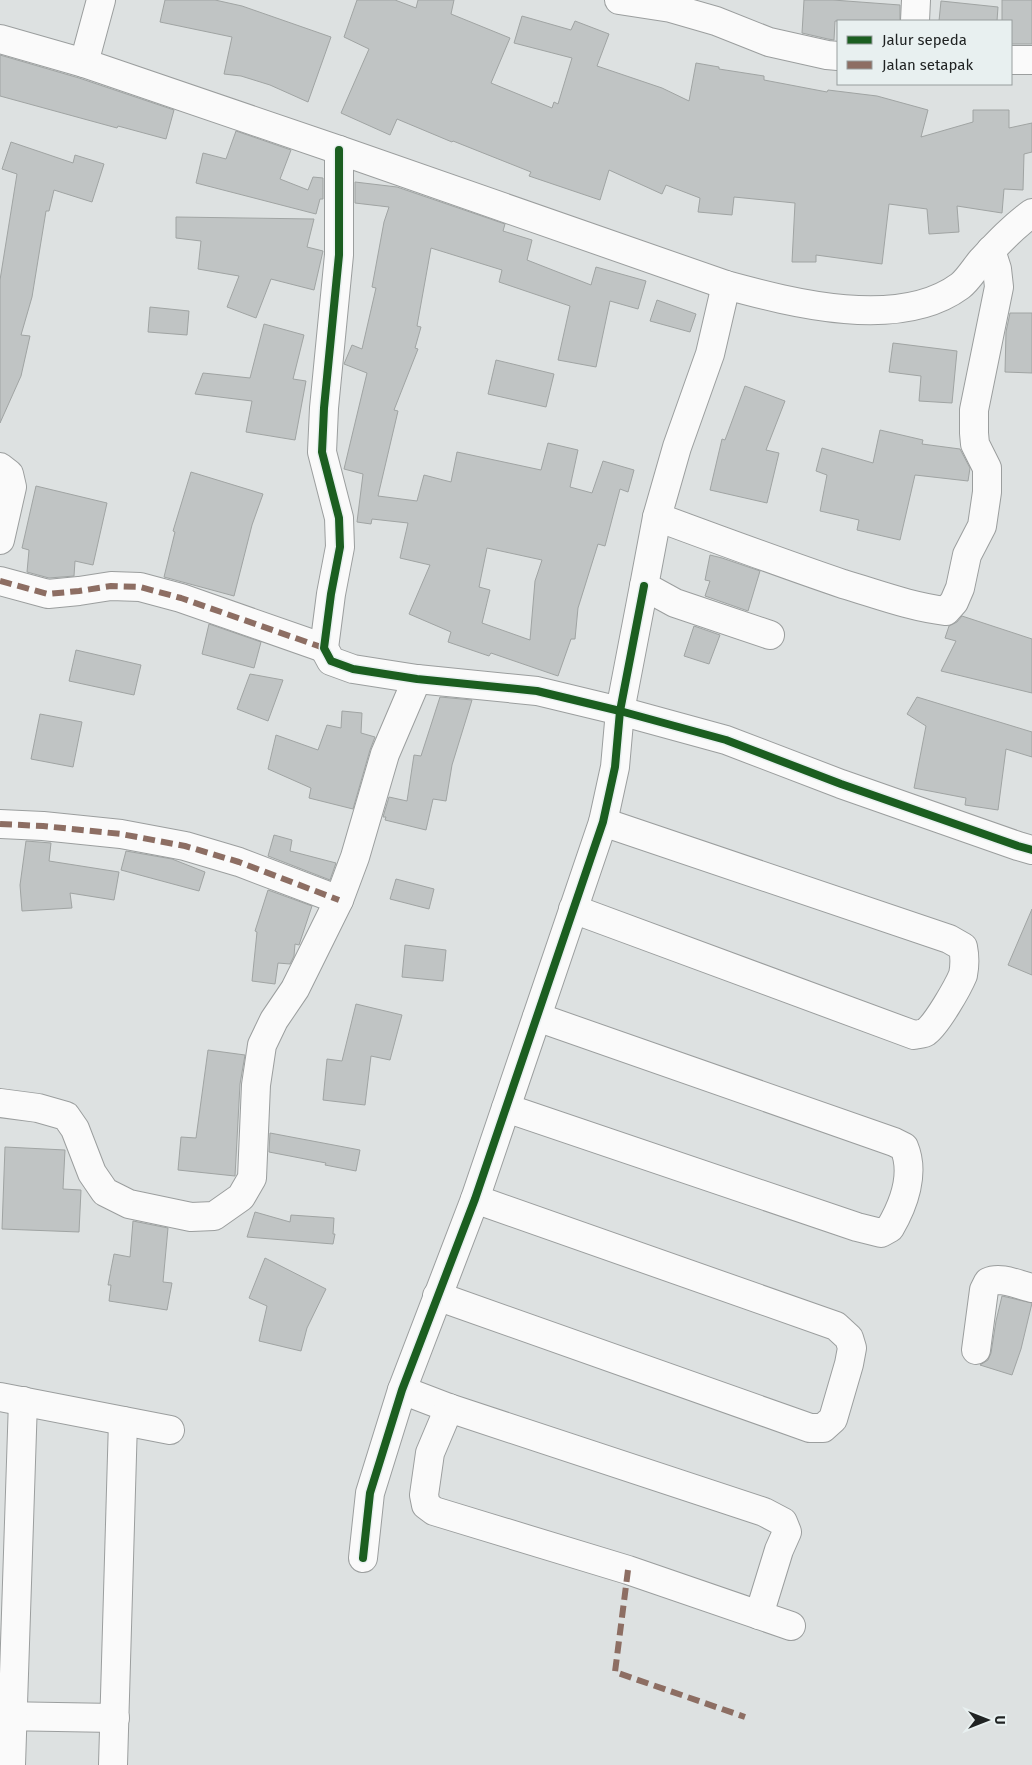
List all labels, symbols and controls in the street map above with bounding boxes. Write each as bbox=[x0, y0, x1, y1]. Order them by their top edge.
legend bbox=[837, 20, 1012, 85]
text: Jalur sepeda bbox=[882, 31, 967, 49]
text: Jalan setapak bbox=[882, 56, 973, 74]
north arrow bbox=[962, 1695, 1012, 1745]
text: U bbox=[991, 1715, 1008, 1725]

